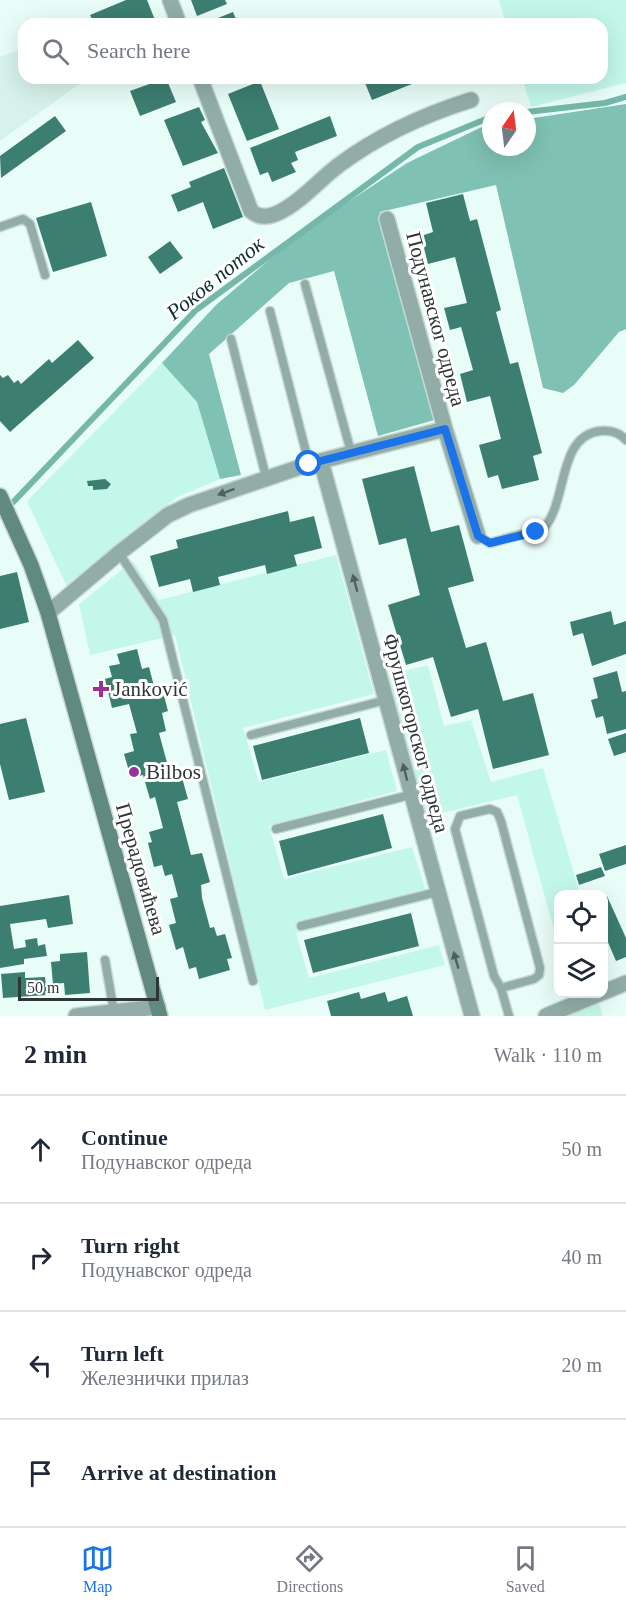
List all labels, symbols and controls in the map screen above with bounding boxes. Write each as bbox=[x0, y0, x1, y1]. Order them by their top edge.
search box bbox=[18, 18, 608, 84]
icon: search bbox=[39, 35, 72, 68]
text: Search here bbox=[87, 38, 190, 63]
north arrow bbox=[482, 102, 536, 156]
street label: Подунавског одреда bbox=[401, 229, 471, 409]
water label: Роков поток bbox=[160, 231, 269, 326]
route start bbox=[295, 450, 321, 476]
one-way arrow bbox=[217, 487, 235, 497]
route end bbox=[522, 518, 548, 544]
one-way arrow bbox=[349, 574, 359, 592]
street label: Фрушкогорског одреда bbox=[378, 631, 454, 836]
place label: Janković bbox=[113, 677, 188, 701]
marker: Janković bbox=[94, 682, 108, 696]
place label: Bilbos bbox=[146, 760, 201, 784]
one-way arrow bbox=[399, 762, 409, 781]
marker: Bilbos bbox=[127, 765, 141, 779]
street label: Прерадовићева bbox=[111, 800, 171, 938]
map controls bbox=[554, 890, 608, 998]
button: locate bbox=[554, 890, 608, 944]
button: layers bbox=[554, 944, 608, 998]
one-way arrow bbox=[451, 951, 460, 969]
scale bar bbox=[18, 974, 159, 1001]
text: 50 m bbox=[27, 979, 59, 996]
text: 2 min bbox=[24, 1040, 87, 1069]
text: Walk · 110 m bbox=[494, 1044, 602, 1066]
text: Continue bbox=[81, 1125, 168, 1150]
icon: ahead bbox=[24, 1133, 57, 1166]
text: 50 m bbox=[561, 1138, 602, 1160]
text: Подунавског одреда bbox=[81, 1151, 252, 1173]
text: Turn right bbox=[81, 1233, 180, 1258]
icon: right bbox=[24, 1241, 57, 1274]
text: 40 m bbox=[561, 1246, 602, 1268]
text: Подунавског одреда bbox=[81, 1259, 252, 1281]
text: Turn left bbox=[81, 1341, 164, 1366]
icon: left bbox=[24, 1349, 57, 1382]
text: 20 m bbox=[561, 1354, 602, 1376]
text: Железнички прилаз bbox=[81, 1367, 249, 1389]
icon: arrive bbox=[24, 1457, 57, 1490]
text: Arrive at destination bbox=[81, 1460, 277, 1485]
tab: Map bbox=[81, 1542, 114, 1596]
tab: Directions bbox=[277, 1542, 343, 1596]
tab: Saved bbox=[506, 1542, 545, 1596]

